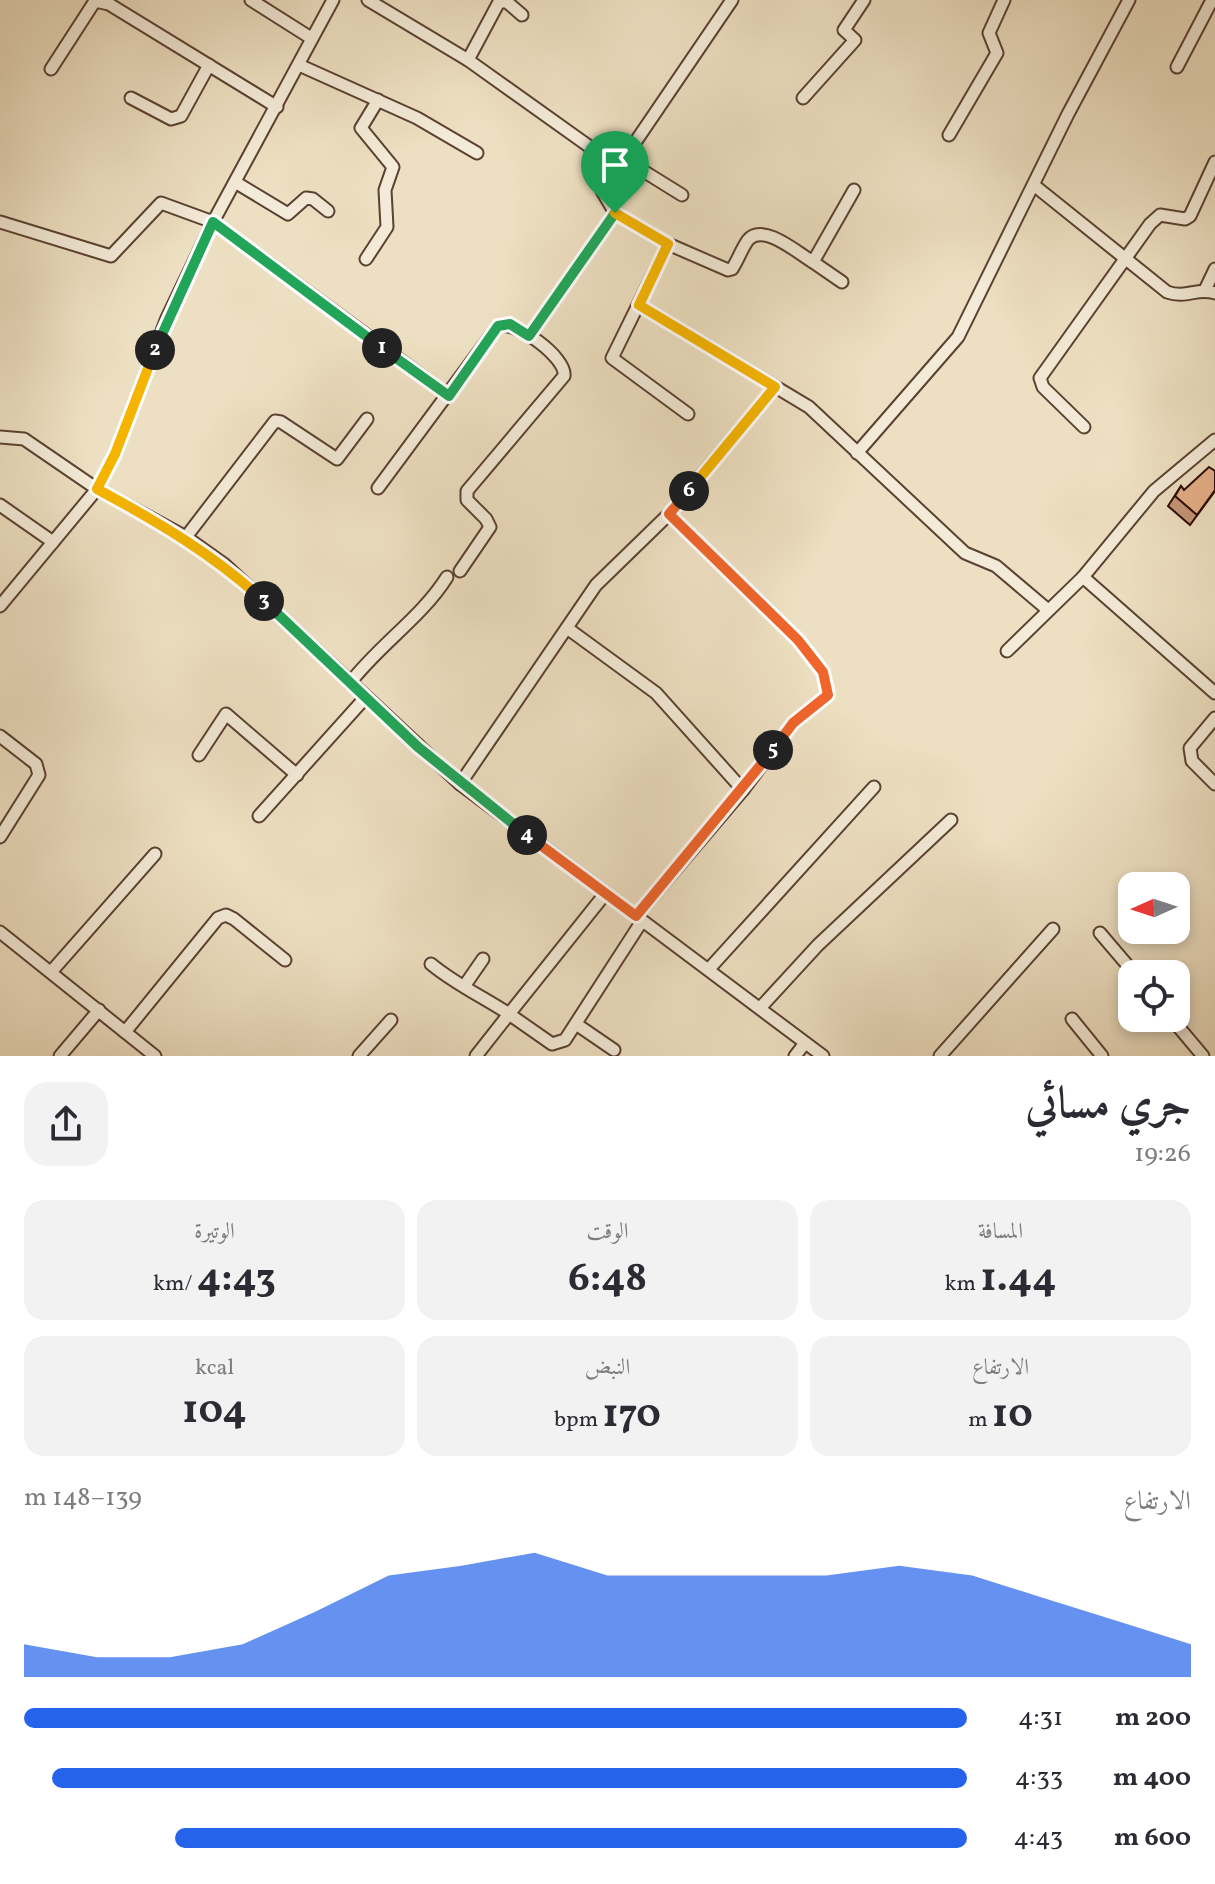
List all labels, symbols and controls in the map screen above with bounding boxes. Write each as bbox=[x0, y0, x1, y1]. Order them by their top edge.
pin bbox=[581, 131, 649, 213]
icon: arrive bbox=[593, 143, 637, 187]
pin: 1 bbox=[362, 328, 402, 368]
pin: 2 bbox=[135, 330, 175, 370]
text: 1 bbox=[378, 332, 386, 363]
text: 2 bbox=[149, 334, 161, 365]
pin: 6 bbox=[669, 471, 709, 511]
text: 6 bbox=[683, 475, 695, 506]
pin: 3 bbox=[244, 581, 284, 621]
text: 3 bbox=[258, 585, 270, 616]
pin: 5 bbox=[753, 730, 793, 770]
text: 5 bbox=[768, 734, 778, 765]
pin: 4 bbox=[507, 815, 547, 855]
text: 4 bbox=[520, 819, 534, 850]
north arrow bbox=[1118, 872, 1190, 944]
map controls bbox=[1118, 872, 1190, 1032]
button: locate bbox=[1118, 960, 1190, 1032]
text: جري مسائي bbox=[1025, 1075, 1191, 1136]
button: share bbox=[24, 1082, 108, 1166]
text: 19:26 bbox=[1134, 1136, 1191, 1172]
text: الوتيرة bbox=[194, 1217, 235, 1248]
text: الوقت bbox=[586, 1217, 629, 1248]
text: المسافة bbox=[978, 1217, 1023, 1248]
text: 4:43 bbox=[197, 1252, 276, 1308]
text: 6:48 bbox=[568, 1252, 647, 1308]
text: 1.44 bbox=[980, 1252, 1056, 1308]
text: /km bbox=[153, 1269, 197, 1300]
text: km bbox=[945, 1269, 980, 1300]
text: kcal bbox=[195, 1353, 234, 1384]
text: النبض bbox=[585, 1353, 630, 1384]
text: الارتفاع bbox=[972, 1353, 1029, 1384]
text: 104 bbox=[182, 1384, 247, 1440]
text: 170 bbox=[603, 1388, 661, 1444]
text: 10 bbox=[992, 1388, 1033, 1444]
text: bpm bbox=[554, 1405, 603, 1436]
text: m bbox=[968, 1405, 992, 1436]
text: 139–148 m bbox=[24, 1480, 142, 1516]
text: الارتفاع bbox=[1124, 1484, 1191, 1520]
text: 4:31 bbox=[1018, 1700, 1063, 1736]
text: 200 m bbox=[1115, 1700, 1191, 1736]
text: 4:33 bbox=[1015, 1760, 1063, 1796]
text: 400 m bbox=[1113, 1760, 1191, 1796]
text: 4:43 bbox=[1014, 1820, 1063, 1856]
text: 600 m bbox=[1114, 1820, 1191, 1856]

